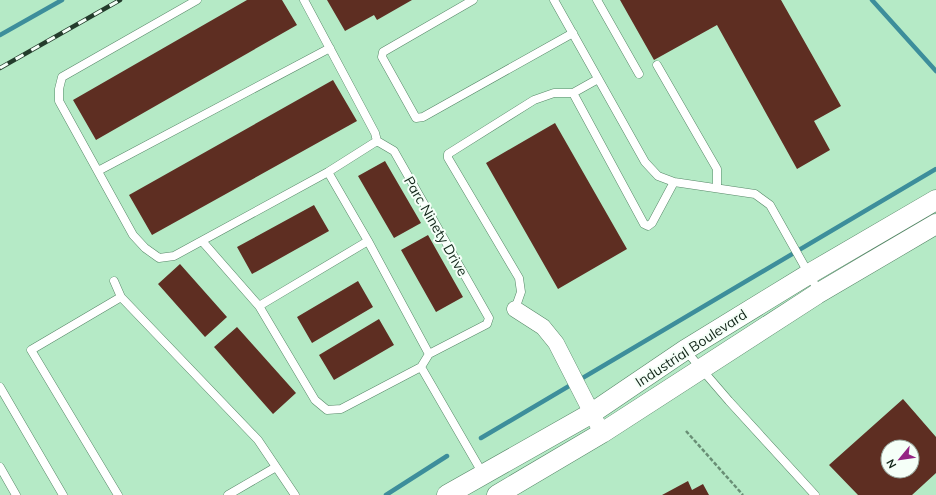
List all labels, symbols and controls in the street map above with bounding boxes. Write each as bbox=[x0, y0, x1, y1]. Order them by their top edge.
street label: Parc Ninety Drive bbox=[400, 173, 472, 279]
street label: Industrial Boulevard bbox=[632, 305, 750, 391]
north arrow bbox=[880, 439, 920, 479]
text: N bbox=[883, 457, 899, 471]

